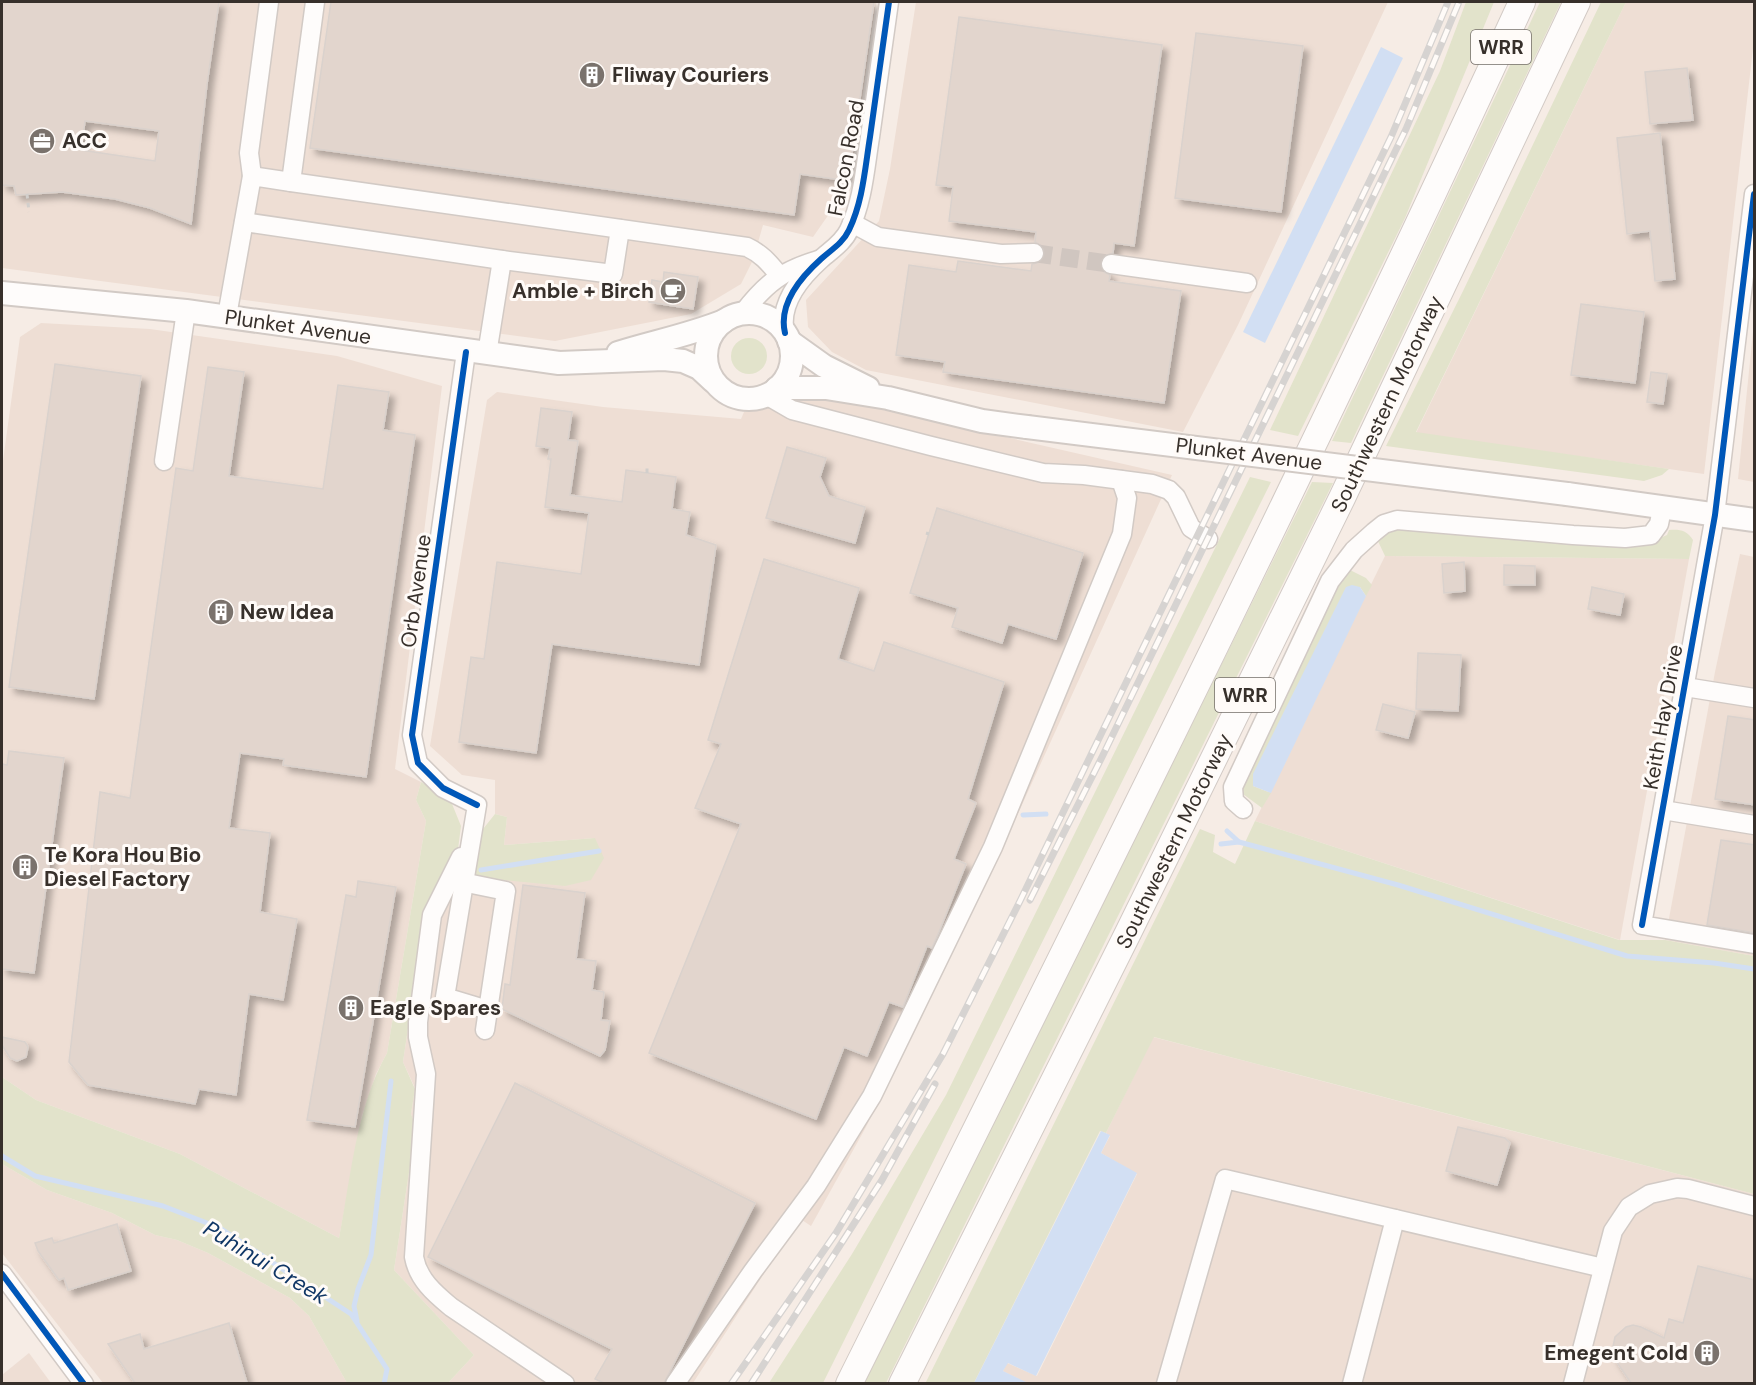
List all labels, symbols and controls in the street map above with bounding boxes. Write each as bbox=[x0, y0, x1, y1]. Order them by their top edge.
road number: WRR bbox=[1471, 30, 1531, 64]
building icon: Fliway Couriers bbox=[577, 60, 607, 90]
place label: Fliway Couriers bbox=[612, 61, 769, 89]
street label: Falcon Road bbox=[821, 98, 871, 218]
office icon: ACC bbox=[27, 126, 57, 156]
place label: ACC bbox=[62, 127, 107, 155]
cafe icon: Amble + Birch bbox=[658, 276, 688, 306]
place label: Amble + Birch bbox=[512, 277, 654, 305]
street label: Southwestern Motorway bbox=[1324, 291, 1450, 517]
street label: Plunket Avenue bbox=[223, 303, 373, 351]
street label: Plunket Avenue bbox=[1174, 431, 1324, 477]
street label: Orb Avenue bbox=[394, 532, 438, 649]
building icon: New Idea bbox=[206, 597, 236, 627]
place label: New Idea bbox=[240, 598, 334, 626]
street label: Keith Hay Drive bbox=[1636, 642, 1690, 792]
road number: WRR bbox=[1215, 678, 1275, 712]
street label: Southwestern Motorway bbox=[1110, 728, 1238, 953]
place label: Te Kora Hou Bio Diesel Factory bbox=[44, 841, 201, 893]
building icon: Te Kora Hou Bio Diesel Factory bbox=[10, 852, 40, 882]
building icon: Eagle Spares bbox=[336, 993, 366, 1023]
place label: Eagle Spares bbox=[370, 994, 501, 1022]
water label: Puhinui Creek bbox=[198, 1214, 334, 1311]
building icon: Emegent Cold bbox=[1692, 1338, 1722, 1368]
place label: Emegent Cold bbox=[1544, 1339, 1688, 1367]

